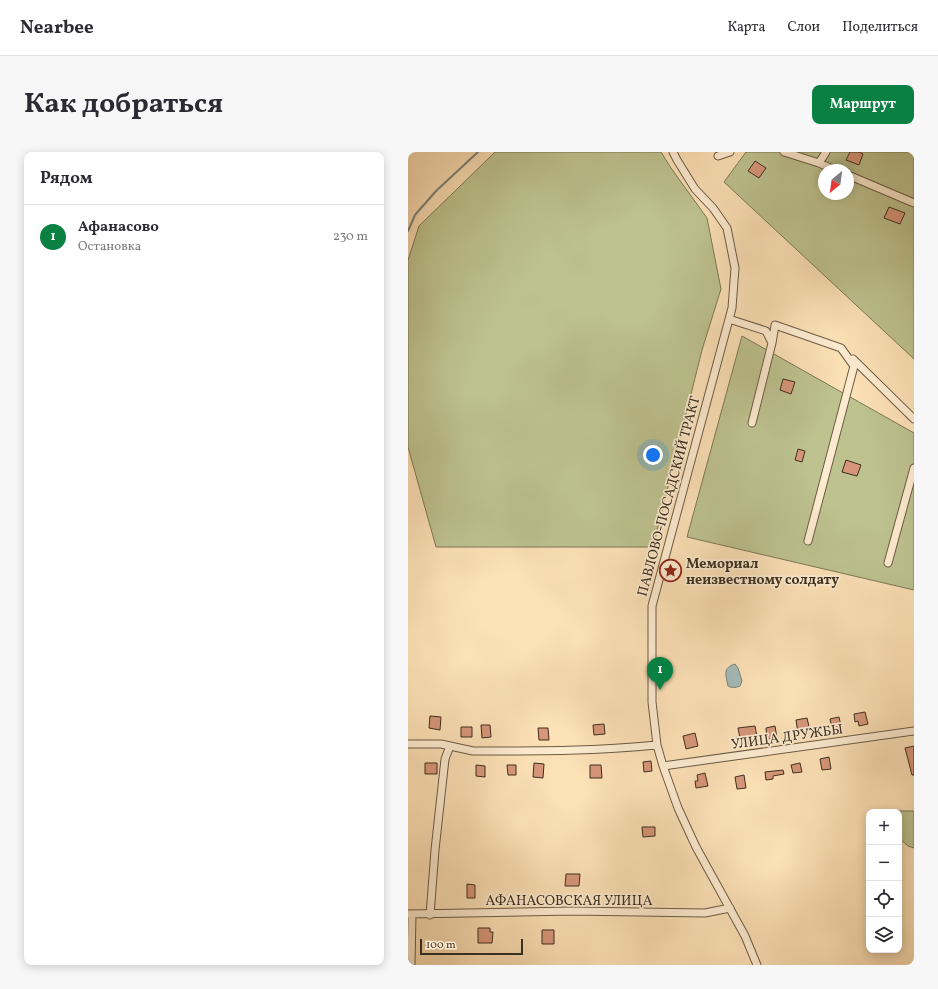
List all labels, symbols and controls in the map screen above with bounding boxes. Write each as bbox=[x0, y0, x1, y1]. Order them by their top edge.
text: Nearbee bbox=[20, 15, 94, 41]
text: Карта bbox=[727, 18, 765, 37]
text: Слои bbox=[787, 18, 820, 37]
text: Поделиться bbox=[842, 18, 918, 37]
text: Как добраться bbox=[24, 85, 223, 124]
button: Маршрут bbox=[812, 85, 914, 124]
north arrow bbox=[818, 164, 854, 200]
text: Рядом bbox=[40, 167, 93, 190]
text: Афанасово bbox=[78, 217, 159, 238]
text: 1 bbox=[50, 228, 56, 246]
text: 230 m bbox=[333, 228, 368, 246]
text: Остановка bbox=[78, 238, 141, 256]
street label: ПАВЛОВО-ПОСАДСКИЙ ТРАКТ bbox=[633, 394, 705, 599]
your location bbox=[643, 445, 663, 465]
place label: Мемориал неизвестному солдату bbox=[686, 555, 839, 590]
place icon: Мемориал неизвестному солдату bbox=[658, 558, 684, 584]
pin: 1 bbox=[647, 657, 673, 690]
street label: УЛИЦА ДРУЖБЫ bbox=[730, 720, 844, 755]
map controls bbox=[866, 809, 902, 953]
button: + bbox=[866, 809, 902, 845]
button: − bbox=[866, 845, 902, 881]
button: locate bbox=[866, 881, 902, 917]
street label: АФАНАСОВСКАЯ УЛИЦА bbox=[485, 892, 653, 911]
button: layers bbox=[866, 917, 902, 953]
scale bar bbox=[420, 937, 523, 956]
text: 100 m bbox=[426, 938, 456, 953]

